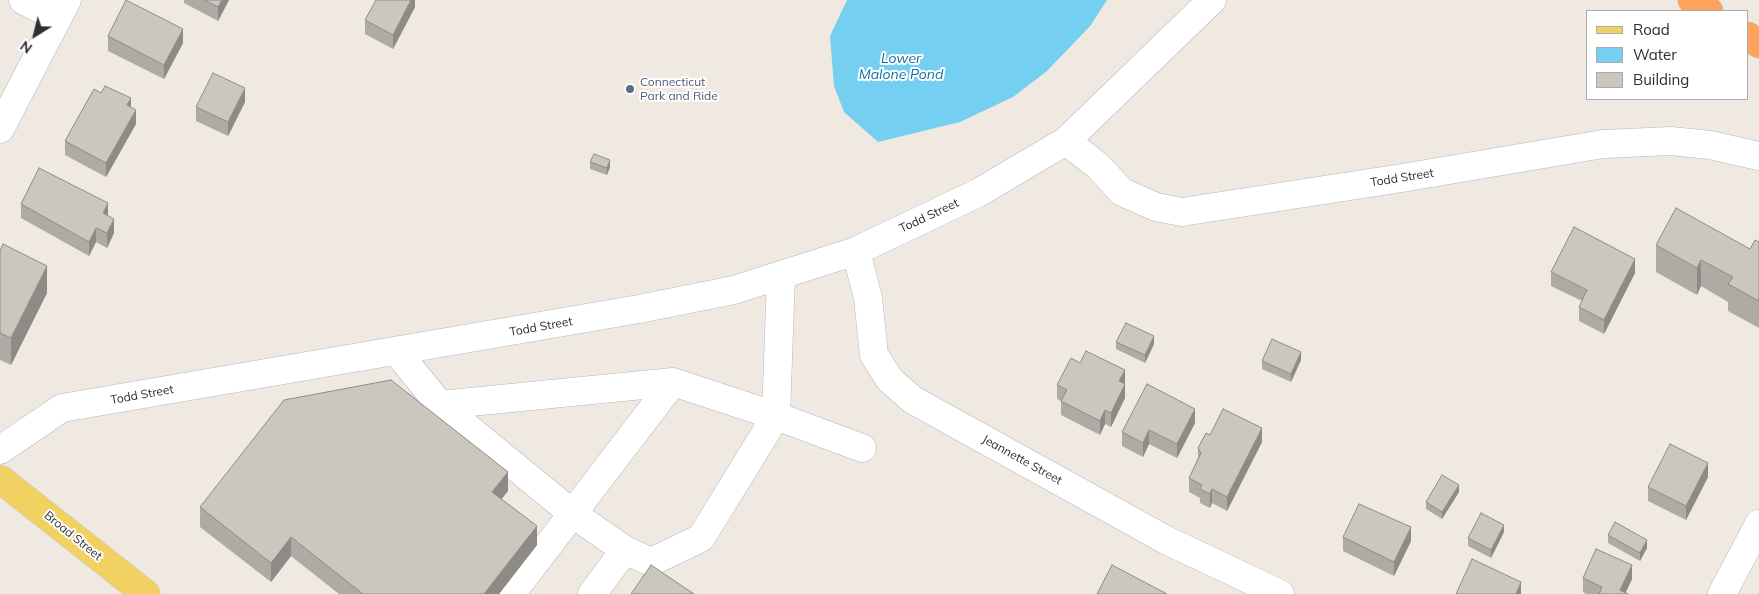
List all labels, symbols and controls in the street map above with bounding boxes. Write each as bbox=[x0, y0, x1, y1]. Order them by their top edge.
north arrow bbox=[10, 10, 60, 60]
legend bbox=[1586, 10, 1749, 100]
text: Road bbox=[1633, 20, 1670, 39]
text: N bbox=[17, 37, 36, 58]
text: Water bbox=[1633, 45, 1677, 64]
water label: Lower Malone Pond bbox=[859, 51, 943, 84]
text: Building bbox=[1633, 70, 1689, 89]
place label: Connecticut Park and Ride bbox=[640, 75, 718, 103]
marker: Connecticut Park and Ride bbox=[624, 83, 636, 95]
street label: Todd Street bbox=[1369, 166, 1435, 190]
street label: Todd Street bbox=[897, 196, 961, 236]
street label: Todd Street bbox=[508, 314, 574, 340]
street label: Todd Street bbox=[109, 382, 175, 408]
street label: Jeannette Street bbox=[979, 432, 1065, 488]
street label: Broad Street bbox=[41, 508, 105, 564]

